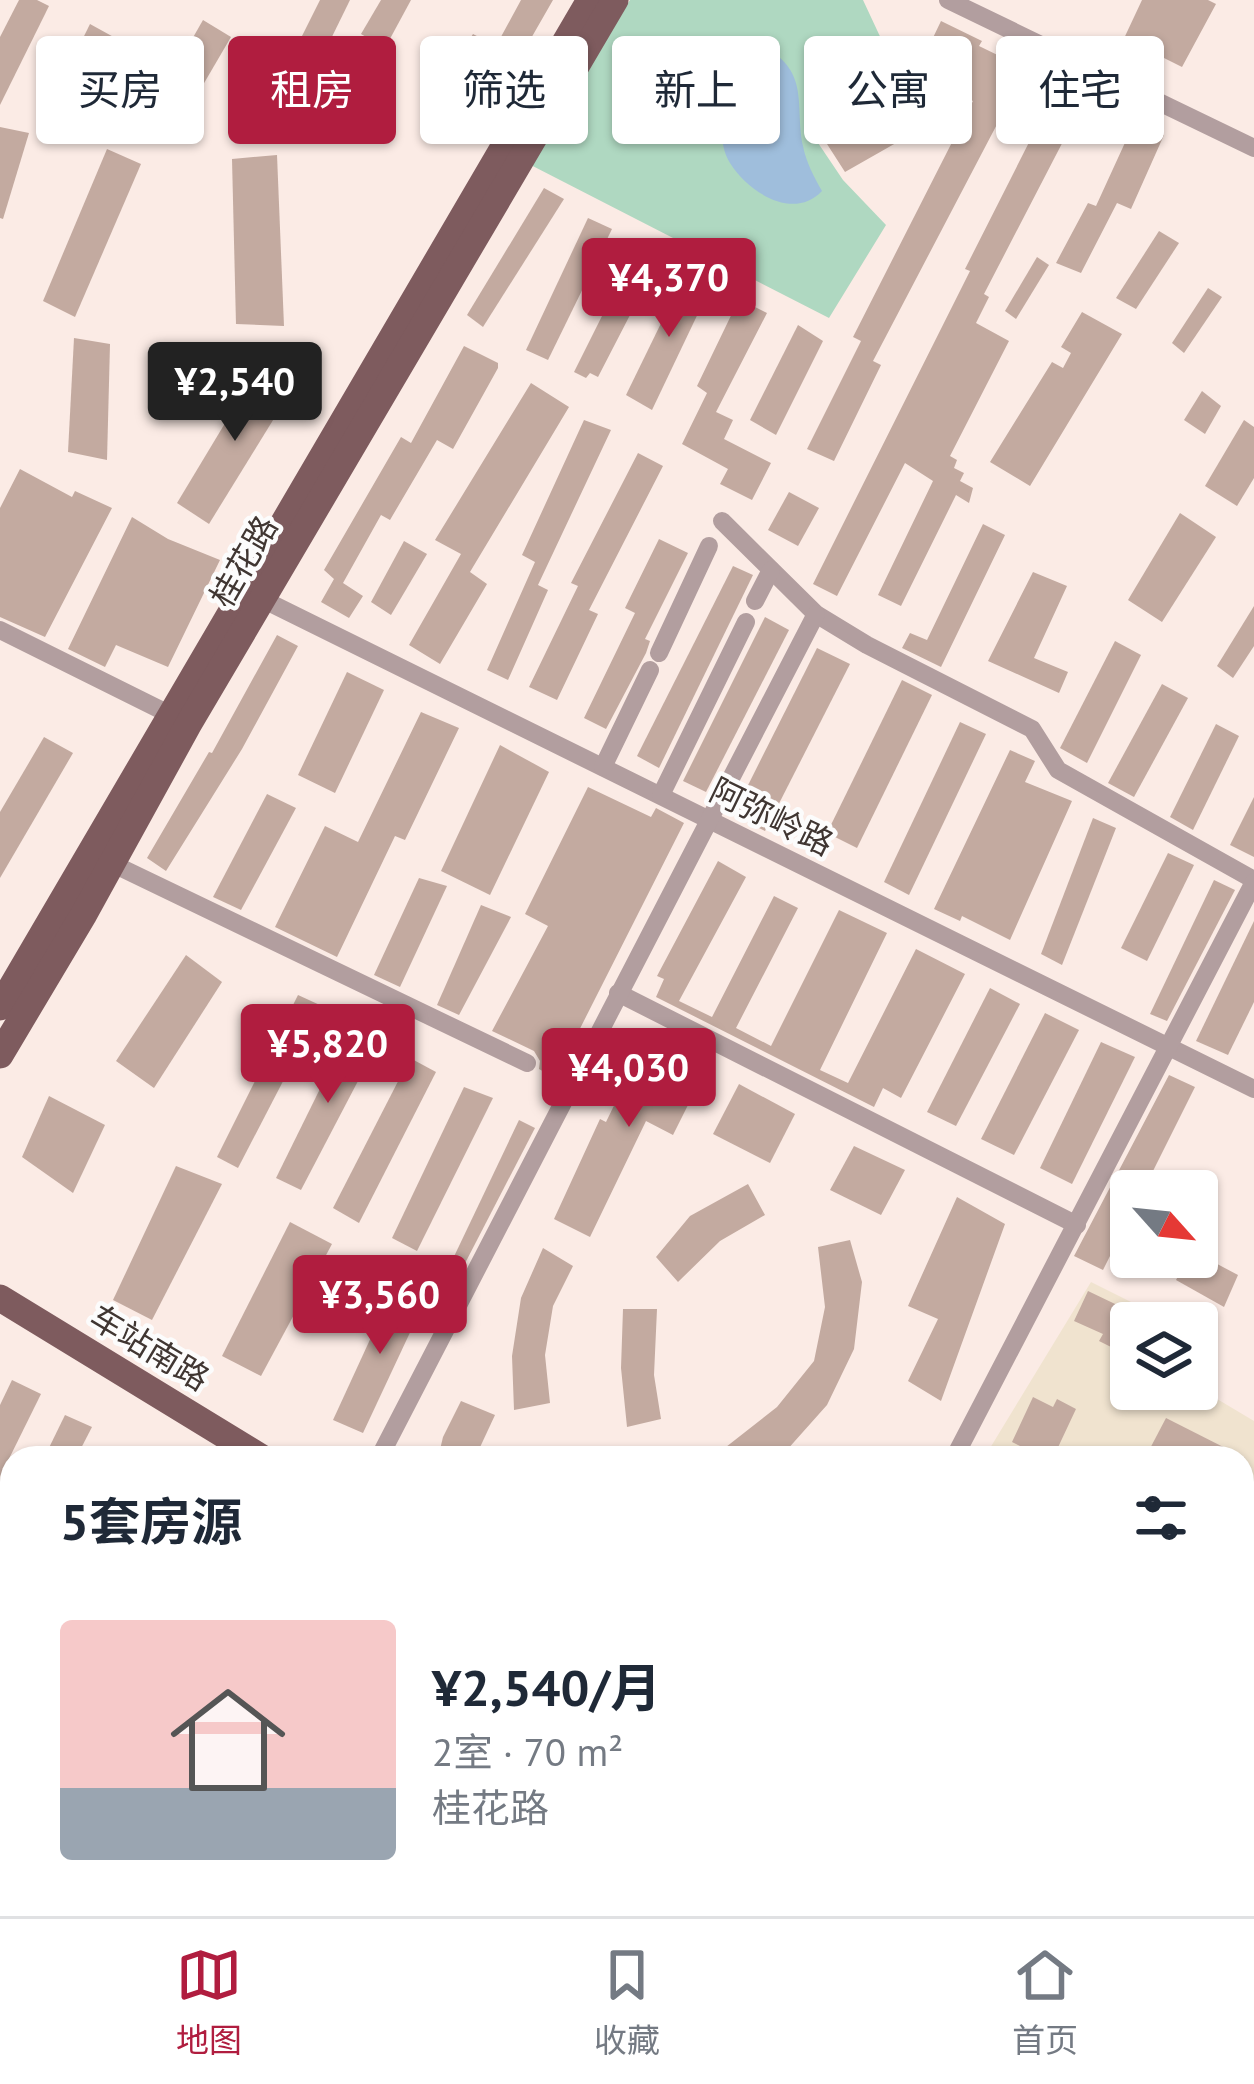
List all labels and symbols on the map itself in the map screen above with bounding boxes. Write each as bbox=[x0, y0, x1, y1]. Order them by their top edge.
pin: ¥4,370 bbox=[571, 238, 767, 340]
pin: ¥2,540 bbox=[137, 342, 333, 444]
street label: 桂花路 bbox=[200, 507, 286, 615]
street label: 阿弥岭路 bbox=[703, 768, 841, 864]
pin: ¥5,820 bbox=[230, 1004, 426, 1106]
pin: ¥4,030 bbox=[531, 1028, 727, 1130]
north arrow bbox=[1110, 1170, 1218, 1278]
pin: ¥3,560 bbox=[282, 1255, 478, 1357]
street label: 车站南路 bbox=[82, 1295, 218, 1399]

